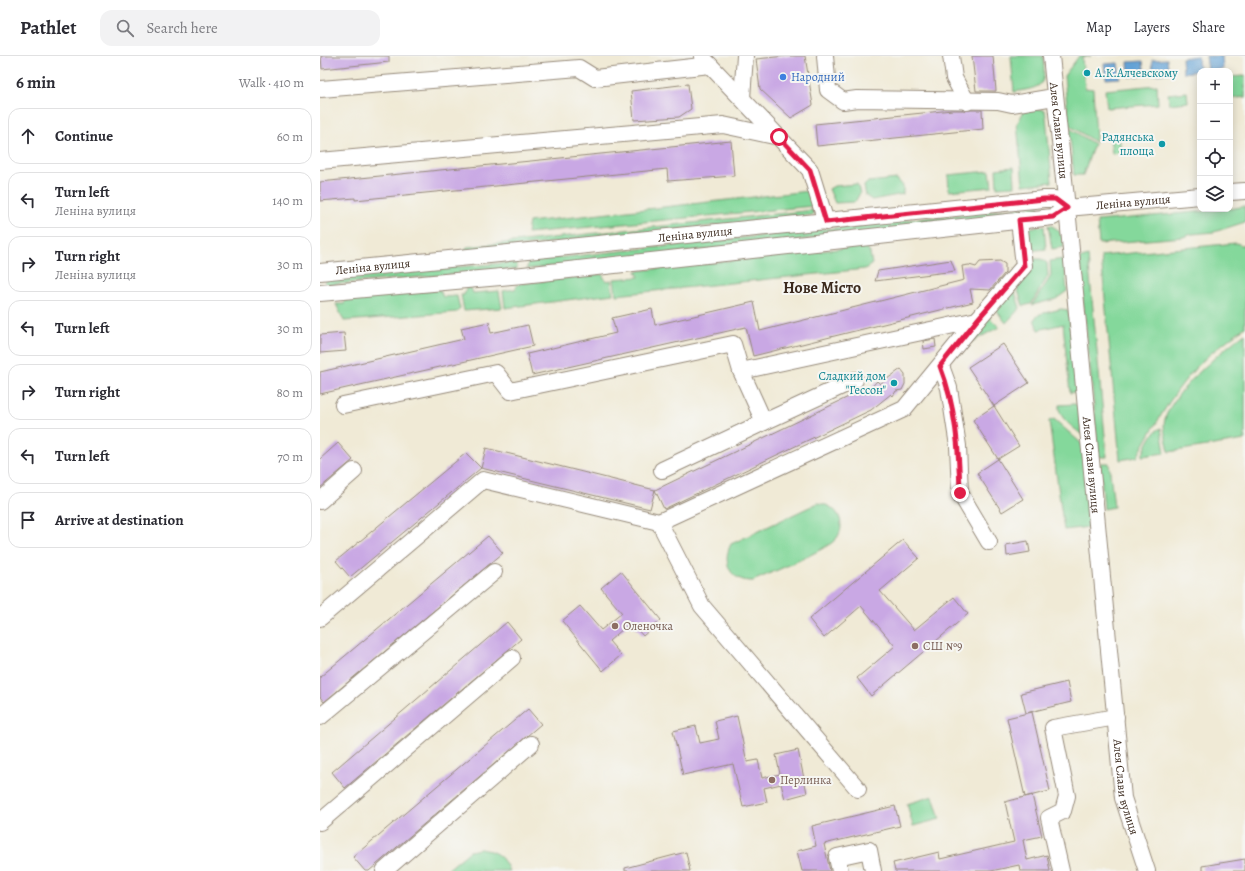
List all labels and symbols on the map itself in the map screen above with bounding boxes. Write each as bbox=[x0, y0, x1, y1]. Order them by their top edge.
place label: А.К.Алчевскому bbox=[1094, 65, 1178, 81]
marker: А.К.Алчевскому bbox=[1082, 68, 1092, 78]
place label: Народний bbox=[791, 69, 845, 85]
marker: Народний bbox=[778, 72, 788, 82]
street label: Алея Слави вулиця bbox=[1046, 80, 1072, 180]
route start bbox=[770, 128, 788, 146]
place label: Радянська площа bbox=[1101, 129, 1154, 159]
marker: Радянська площа bbox=[1157, 139, 1167, 149]
street label: Леніна вулиця bbox=[1095, 191, 1171, 213]
street label: Леніна вулиця bbox=[657, 222, 733, 246]
street label: Леніна вулиця bbox=[335, 255, 411, 278]
district label: Нове Місто bbox=[783, 277, 861, 299]
place label: Сладкий дом "Гессон" bbox=[818, 368, 886, 398]
marker: Сладкий дом "Гессон" bbox=[889, 378, 899, 388]
street label: Алея Слави вулиця bbox=[1079, 415, 1104, 514]
route end bbox=[951, 484, 969, 502]
place label: Оленочка bbox=[623, 618, 674, 634]
marker: Оленочка bbox=[610, 621, 620, 631]
place label: СШ №9 bbox=[923, 638, 963, 654]
marker: СШ №9 bbox=[910, 641, 920, 651]
street label: Алея Слави вулиця bbox=[1109, 737, 1143, 837]
place label: Перлинка bbox=[780, 772, 832, 788]
marker: Перлинка bbox=[767, 775, 777, 785]

